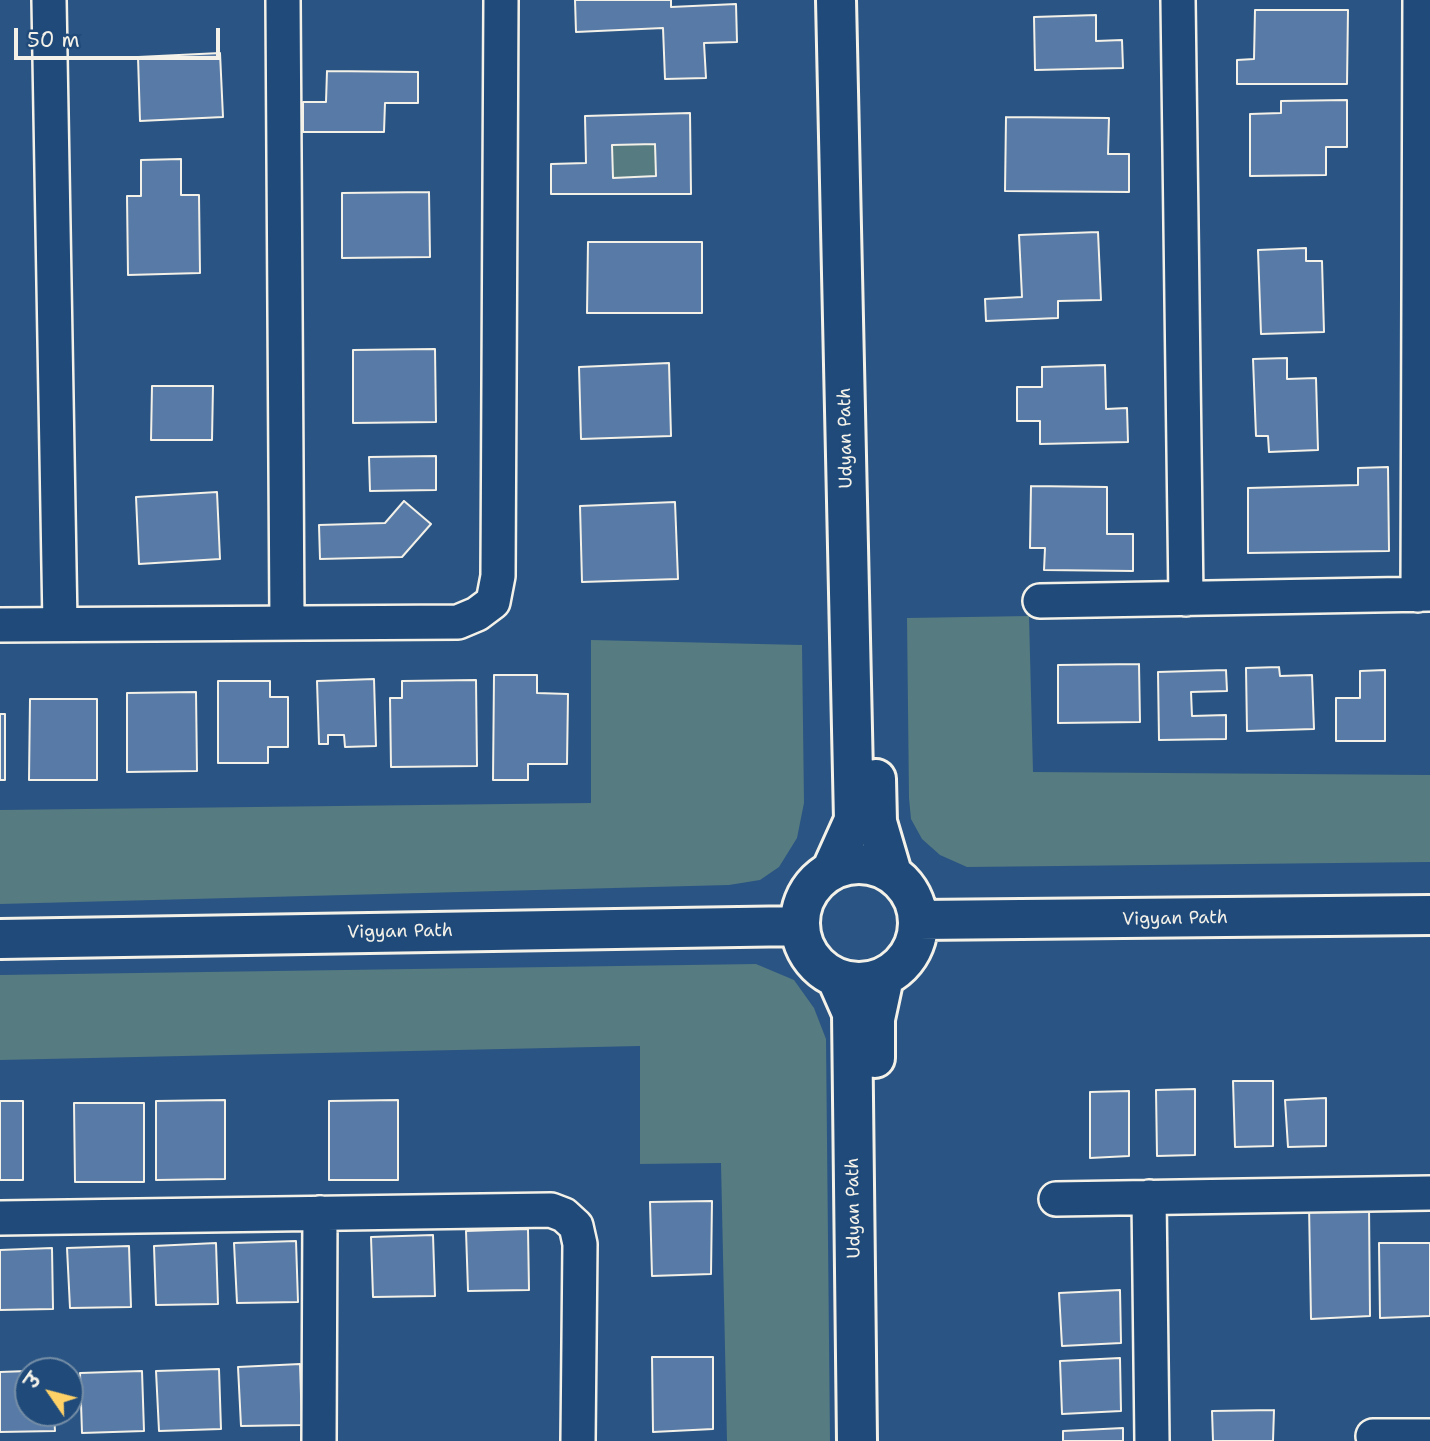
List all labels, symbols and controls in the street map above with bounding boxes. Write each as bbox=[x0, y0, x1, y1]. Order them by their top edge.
scale bar bbox=[18, 14, 224, 58]
text: 50 m bbox=[27, 26, 80, 54]
street label: Udyan Path bbox=[834, 387, 858, 489]
street label: Vigyan Path bbox=[1122, 907, 1228, 931]
street label: Vigyan Path bbox=[347, 920, 453, 944]
street label: Udyan Path bbox=[842, 1157, 866, 1259]
north arrow bbox=[14, 1357, 84, 1427]
text: उ bbox=[19, 1368, 47, 1393]

